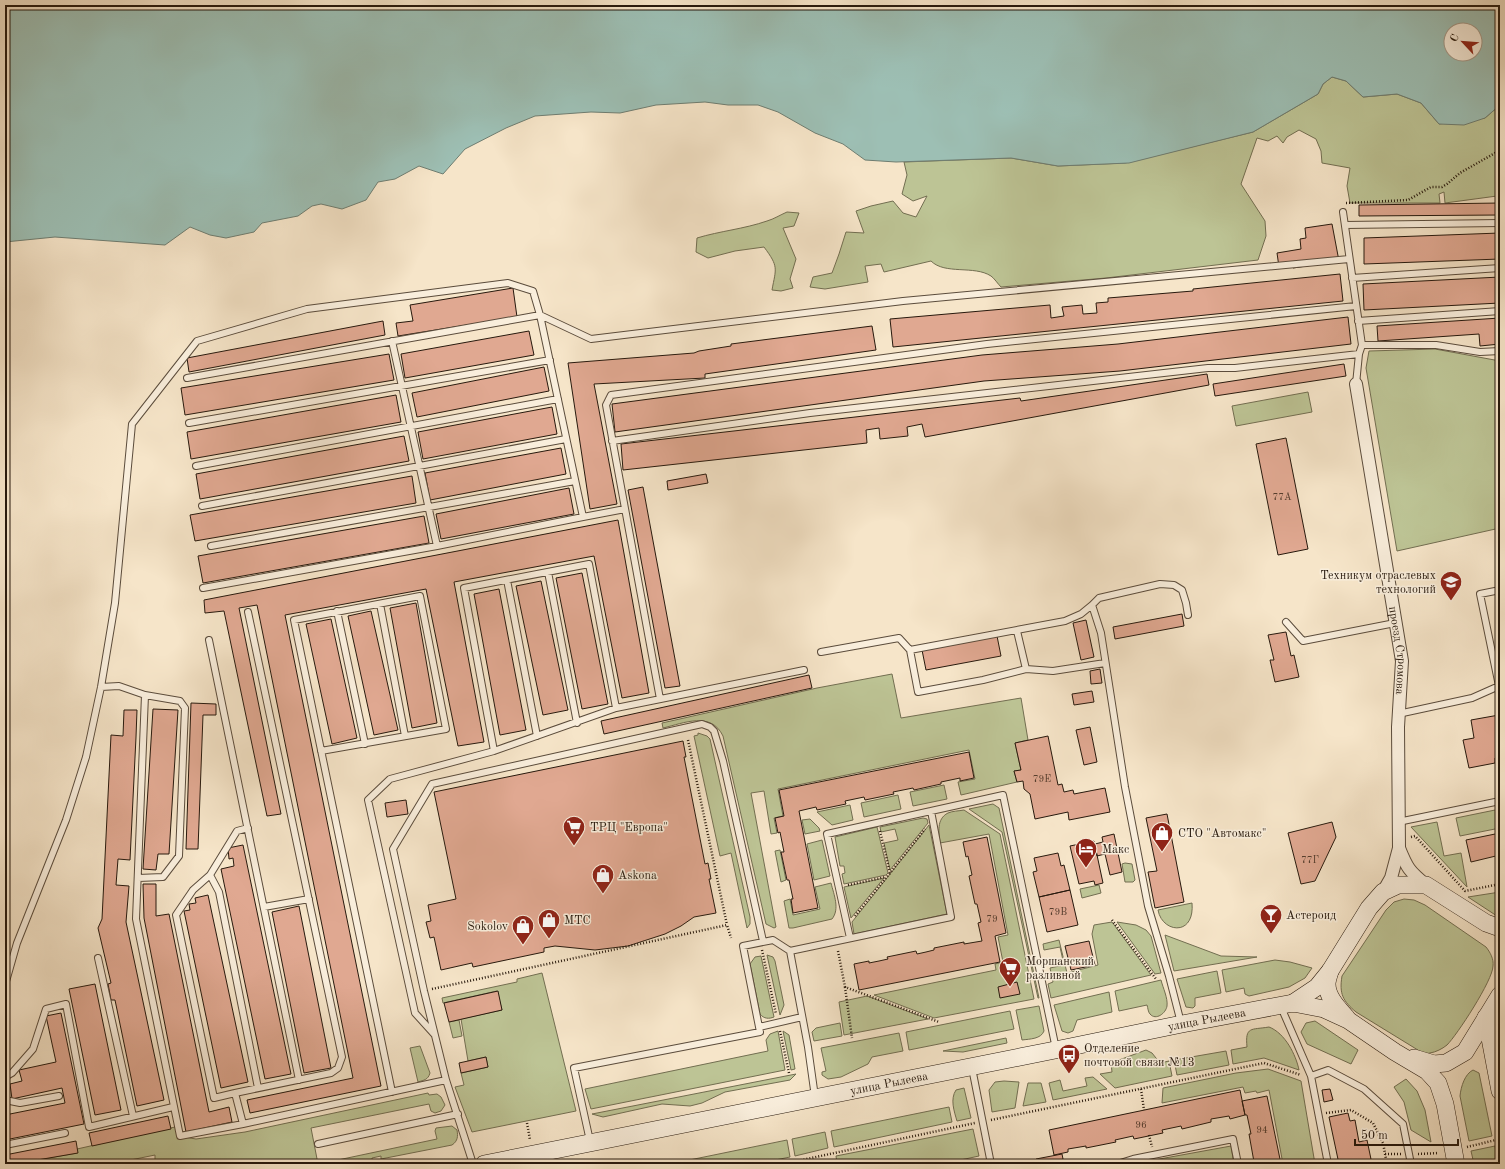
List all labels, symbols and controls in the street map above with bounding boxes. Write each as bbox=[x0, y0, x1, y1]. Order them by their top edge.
north arrow bbox=[1443, 22, 1483, 62]
text: С bbox=[1449, 33, 1462, 44]
house number: 77А bbox=[1272, 492, 1292, 502]
school or university icon: Техникум отраслевых технологий bbox=[1438, 569, 1464, 602]
place label: Техникум отраслевых технологий bbox=[1320, 570, 1436, 596]
street label: проезд Стромова bbox=[1386, 606, 1407, 695]
house number: 79Е bbox=[1033, 774, 1051, 784]
supermarket icon: ТРЦ "Европа" bbox=[561, 814, 587, 847]
shop icon: СТО "Автомакс" bbox=[1149, 820, 1175, 853]
place label: ТРЦ "Европа" bbox=[590, 822, 668, 834]
place label: СТО "Автомакс" bbox=[1178, 828, 1266, 840]
hotel icon: Макс bbox=[1073, 836, 1099, 869]
place label: Макс bbox=[1102, 844, 1129, 856]
house number: 77Г bbox=[1301, 855, 1319, 865]
shop icon: Askona bbox=[590, 862, 616, 895]
place label: Askona bbox=[618, 870, 657, 882]
bar icon: Астероид bbox=[1258, 902, 1284, 935]
shop icon: МТС bbox=[536, 907, 562, 940]
house number: 79В bbox=[1049, 907, 1067, 917]
place label: Астероид bbox=[1286, 910, 1336, 922]
shop icon: Sokolov bbox=[510, 913, 536, 946]
house number: 79 bbox=[986, 914, 998, 924]
place label: МТС bbox=[564, 915, 591, 927]
place label: Sokolov bbox=[467, 921, 509, 933]
supermarket icon: Моршанский разливной bbox=[997, 955, 1023, 988]
place label: Моршанский разливной bbox=[1026, 956, 1094, 982]
street label: улица Рылеева bbox=[1167, 1007, 1247, 1034]
bus stop icon: Отделение почтовой связи №13 bbox=[1056, 1042, 1082, 1075]
place label: Отделение почтовой связи №13 bbox=[1084, 1043, 1195, 1069]
street label: улица Рылеева bbox=[849, 1070, 929, 1098]
house number: 96 bbox=[1135, 1120, 1147, 1130]
scale bar bbox=[1355, 1121, 1458, 1147]
house number: 94 bbox=[1256, 1125, 1268, 1135]
text: 50 m bbox=[1361, 1129, 1388, 1142]

